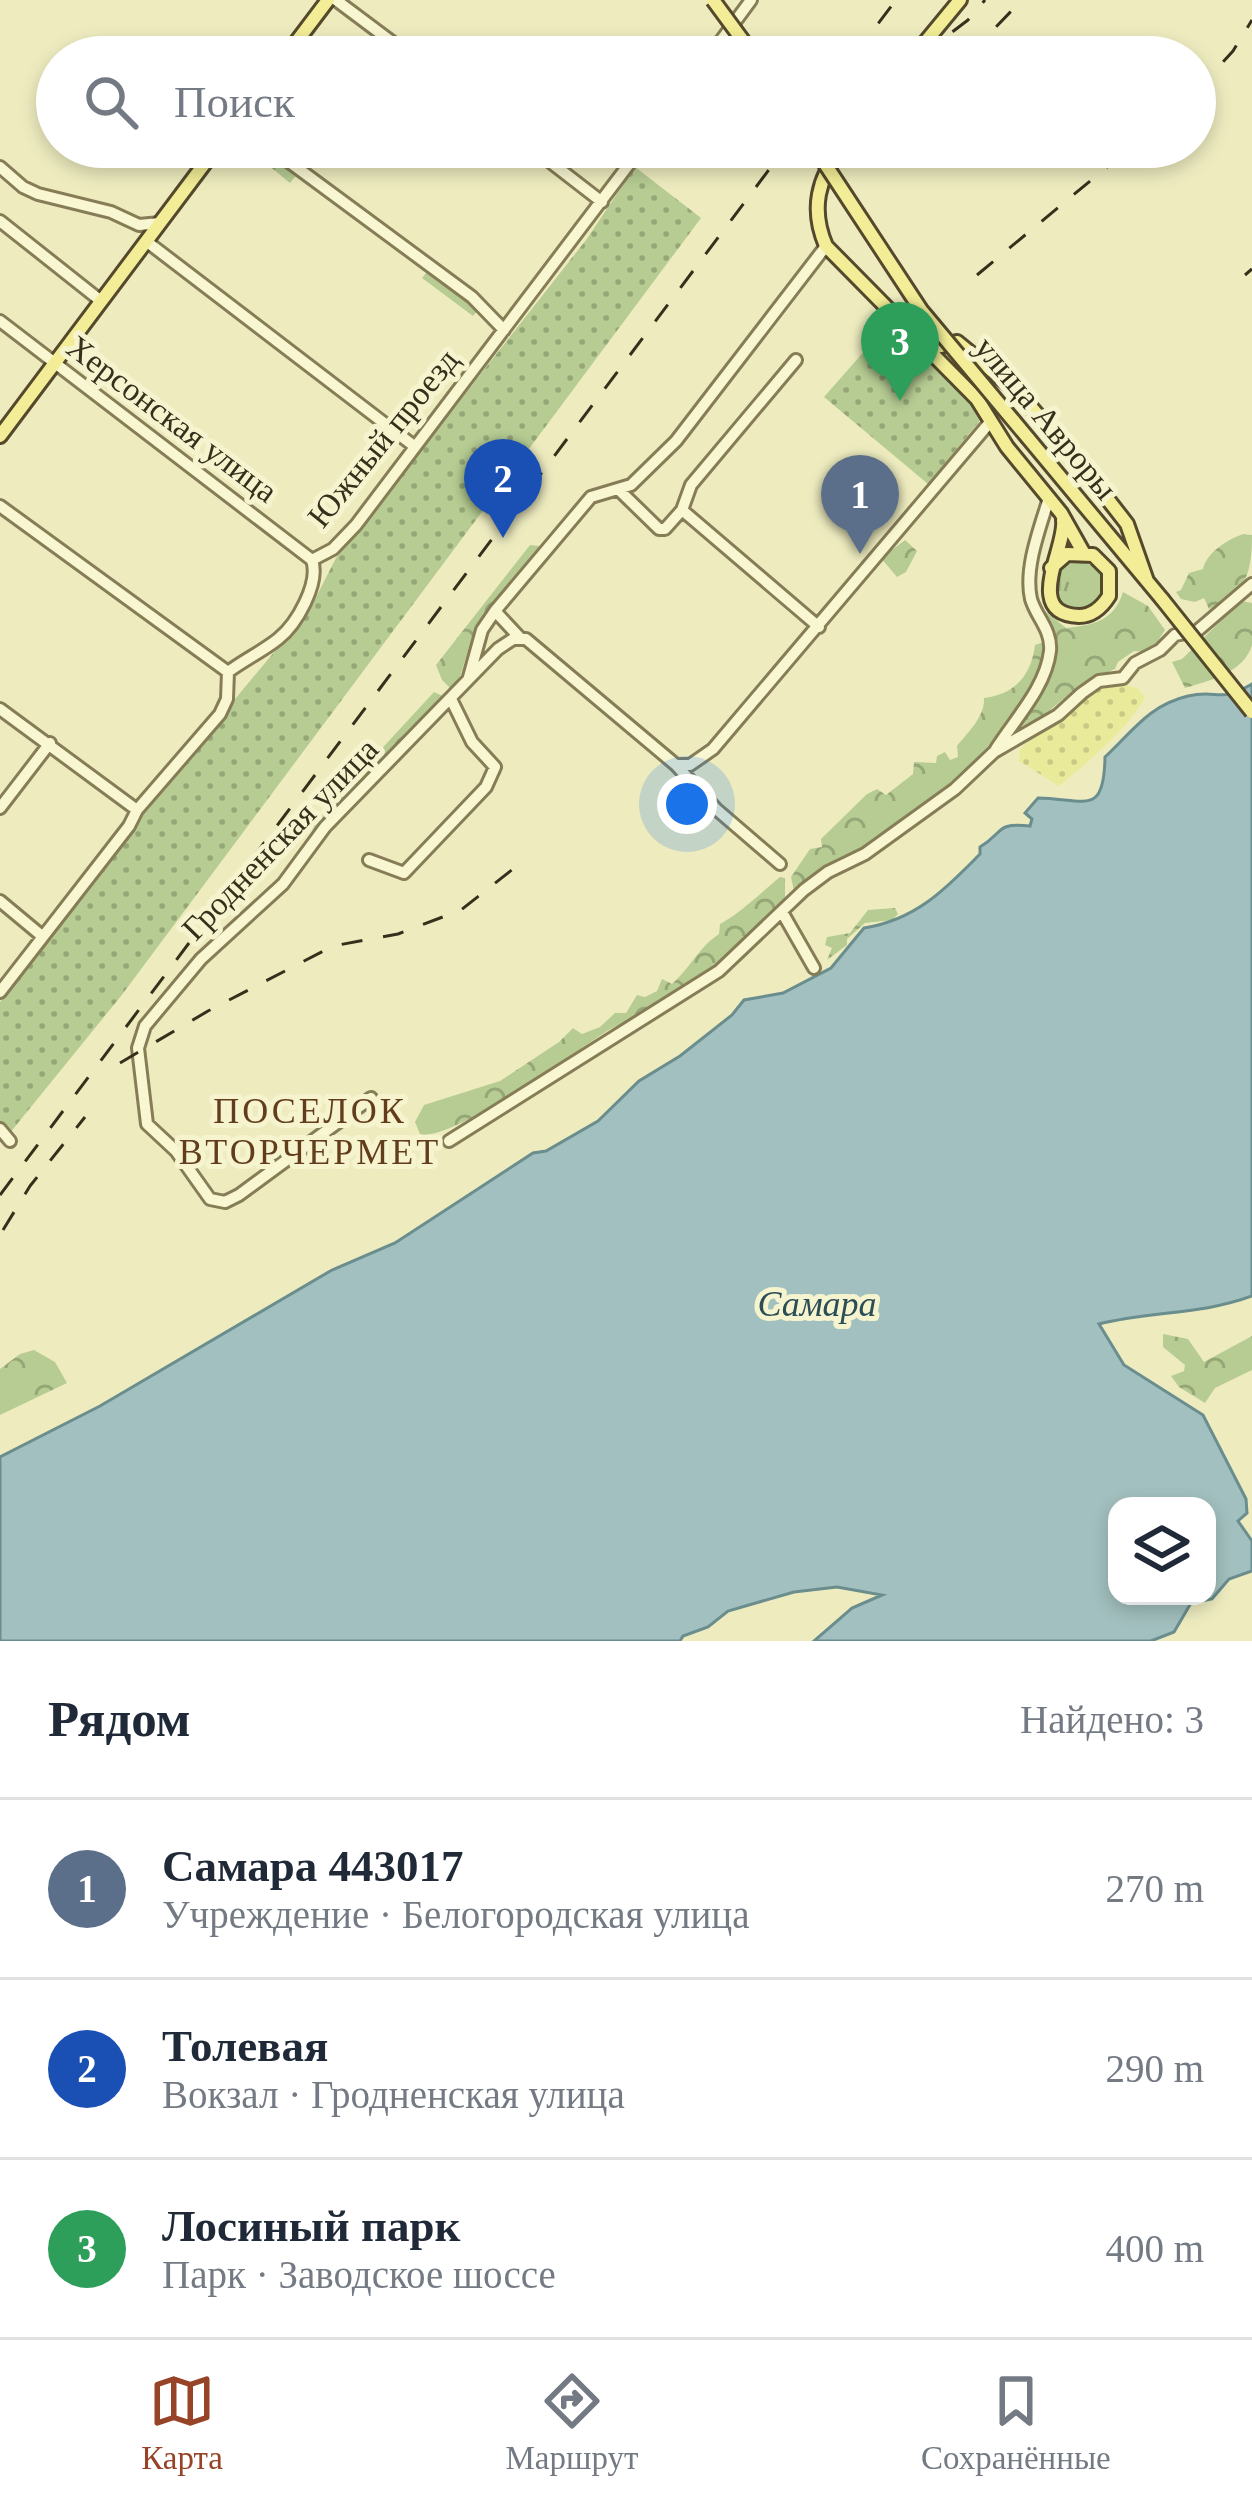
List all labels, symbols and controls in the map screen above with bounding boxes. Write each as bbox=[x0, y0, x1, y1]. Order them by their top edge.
search box bbox=[36, 36, 1216, 168]
icon: search bbox=[78, 69, 144, 135]
text: Поиск bbox=[174, 77, 295, 127]
pin: 3 bbox=[861, 302, 939, 401]
street label: Херсонская улица bbox=[60, 328, 284, 510]
street label: улица Авроры bbox=[968, 330, 1124, 506]
street label: Южный проезд bbox=[300, 342, 466, 534]
pin: 2 bbox=[464, 439, 542, 538]
pin: 1 bbox=[821, 455, 899, 554]
street label: Гродненская улица bbox=[175, 731, 385, 947]
your location bbox=[657, 774, 717, 834]
district label: ПОСЕЛОК ВТОРЧЕРМЕТ bbox=[179, 1091, 441, 1172]
water label: Самара bbox=[757, 1284, 877, 1324]
map controls bbox=[1108, 1497, 1216, 1605]
button: layers bbox=[1108, 1497, 1216, 1605]
text: Рядом bbox=[48, 1691, 191, 1747]
text: Найдено: 3 bbox=[1020, 1698, 1204, 1741]
text: Самара 443017 bbox=[162, 1841, 464, 1891]
text: 1 bbox=[77, 1867, 97, 1910]
text: 270 m bbox=[1105, 1867, 1204, 1910]
text: Учреждение · Белогородская улица bbox=[162, 1893, 750, 1936]
text: Толевая bbox=[162, 2021, 328, 2071]
text: 2 bbox=[77, 2047, 97, 2090]
text: 290 m bbox=[1105, 2047, 1204, 2090]
text: Вокзал · Гродненская улица bbox=[162, 2073, 625, 2116]
text: Лосиный парк bbox=[162, 2201, 460, 2251]
text: 3 bbox=[77, 2227, 97, 2270]
text: 400 m bbox=[1105, 2227, 1204, 2270]
text: Парк · Заводское шоссе bbox=[162, 2253, 556, 2296]
tab: Карта bbox=[141, 2368, 223, 2477]
tab: Маршрут bbox=[506, 2368, 638, 2477]
tab: Сохранённые bbox=[921, 2368, 1111, 2477]

